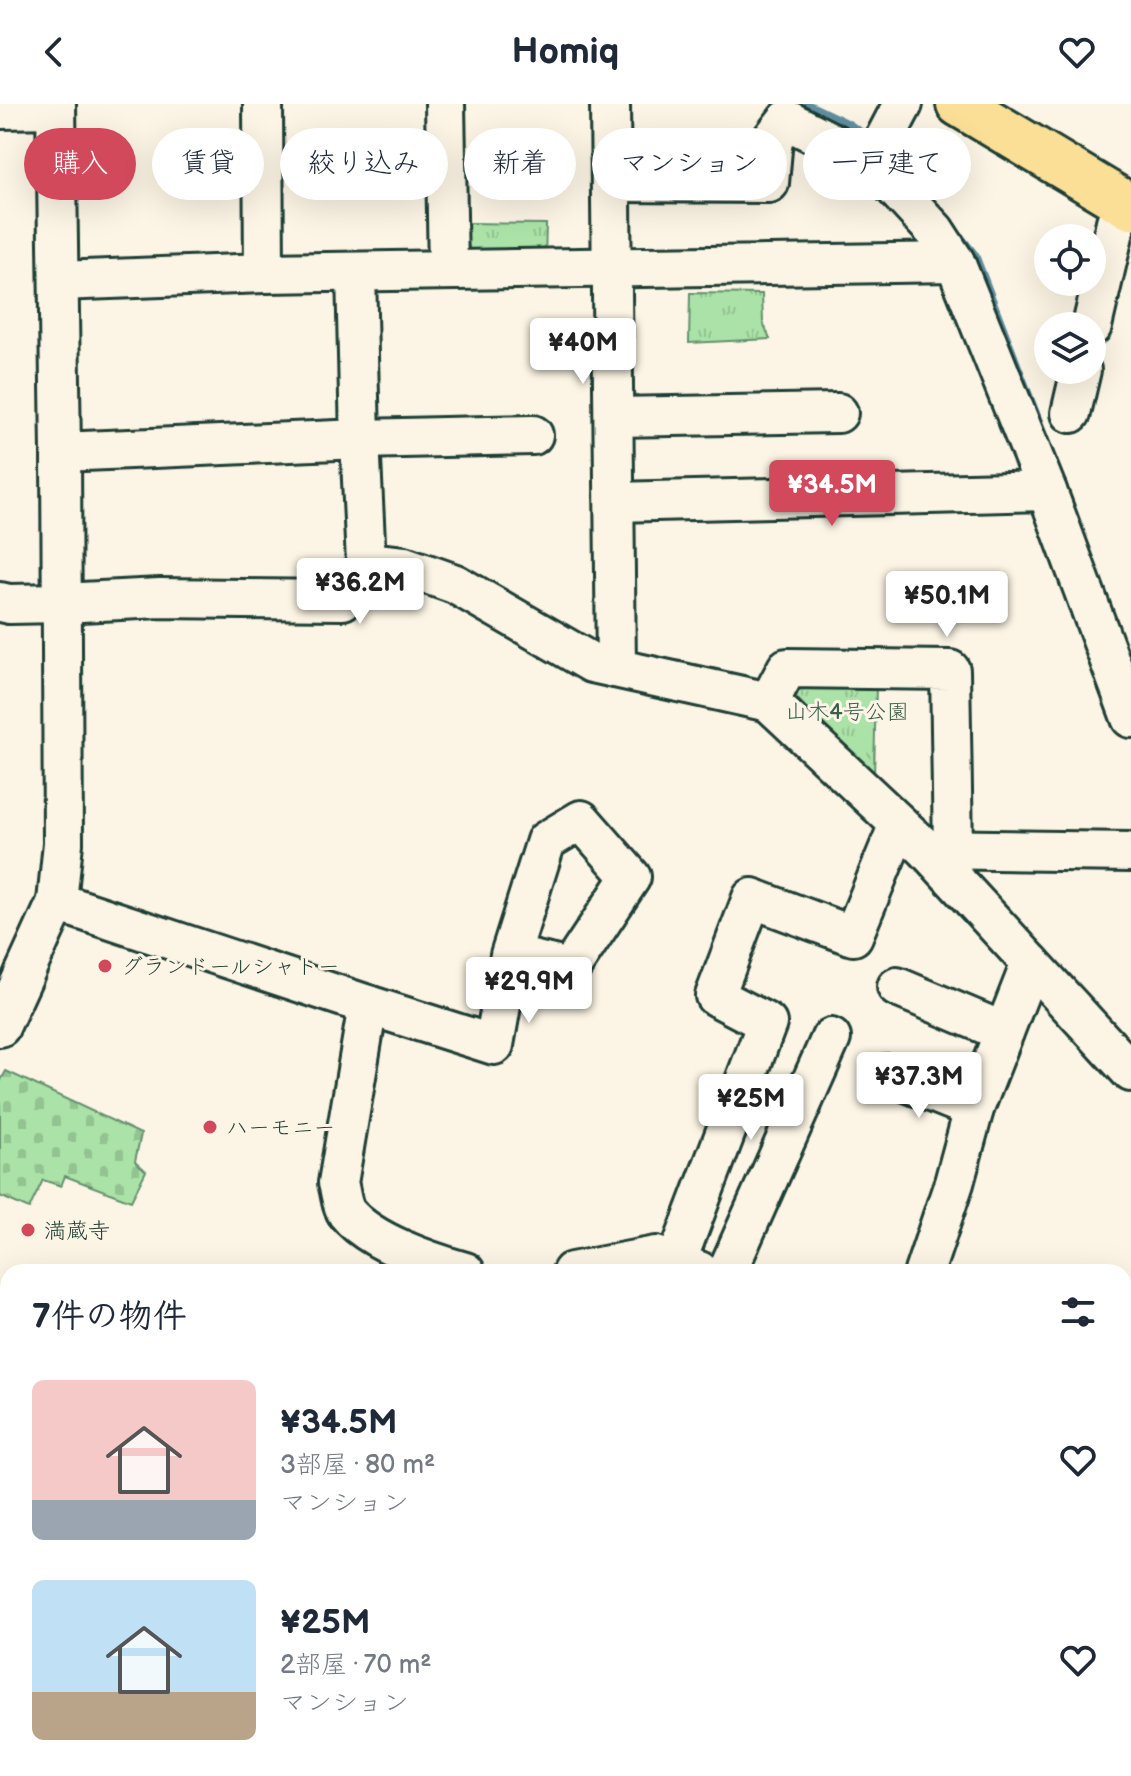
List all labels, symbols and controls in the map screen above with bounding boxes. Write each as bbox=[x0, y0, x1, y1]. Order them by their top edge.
icon: back bbox=[32, 30, 76, 74]
icon: heart bbox=[1055, 30, 1099, 74]
text: Homiq bbox=[512, 31, 619, 74]
chip: 購入 bbox=[24, 128, 136, 200]
chip: 賃貸 bbox=[152, 128, 264, 200]
chip: 絞り込み bbox=[280, 128, 448, 200]
chip: 新着 bbox=[464, 128, 576, 200]
chip: マンション bbox=[592, 128, 787, 200]
chip: 一戸建て bbox=[803, 128, 971, 200]
map controls bbox=[1034, 224, 1106, 384]
button: locate bbox=[1034, 224, 1106, 296]
button: layers bbox=[1034, 312, 1106, 384]
pin: ¥40M bbox=[536, 318, 630, 386]
text: ¥40M bbox=[548, 328, 618, 359]
pin: ¥34.5M bbox=[767, 460, 897, 528]
text: ¥34.5M bbox=[787, 470, 877, 501]
pin: ¥36.2M bbox=[295, 558, 425, 626]
text: ¥36.2M bbox=[315, 568, 405, 599]
pin: ¥50.1M bbox=[882, 571, 1012, 639]
text: ¥50.1M bbox=[904, 581, 990, 612]
park label: 山木4号公園 bbox=[785, 699, 909, 726]
place label: グランドールシャトー bbox=[121, 954, 340, 981]
marker: グランドールシャトー bbox=[96, 957, 114, 975]
pin: ¥29.9M bbox=[464, 957, 594, 1025]
text: ¥29.9M bbox=[484, 967, 574, 998]
pin: ¥37.3M bbox=[854, 1052, 984, 1120]
text: ¥37.3M bbox=[875, 1062, 963, 1093]
pin: ¥25M bbox=[704, 1074, 798, 1142]
text: ¥25M bbox=[717, 1084, 785, 1115]
place label: ハーモニー bbox=[226, 1115, 336, 1142]
marker: ハーモニー bbox=[201, 1118, 219, 1136]
place label: 満蔵寺 bbox=[44, 1218, 110, 1245]
marker: 満蔵寺 bbox=[19, 1221, 37, 1239]
icon: filters bbox=[1056, 1290, 1100, 1334]
text: 7件の物件 bbox=[32, 1296, 187, 1337]
text: ¥34.5M bbox=[280, 1402, 397, 1443]
icon: home bbox=[96, 1412, 192, 1508]
icon: heart bbox=[1056, 1438, 1100, 1482]
text: 3部屋 · 80 m² bbox=[280, 1450, 435, 1481]
text: マンション bbox=[280, 1488, 409, 1519]
text: ¥25M bbox=[280, 1602, 370, 1643]
icon: home bbox=[96, 1612, 192, 1708]
icon: heart bbox=[1056, 1638, 1100, 1682]
text: 2部屋 · 70 m² bbox=[280, 1650, 431, 1681]
text: マンション bbox=[280, 1688, 409, 1719]

